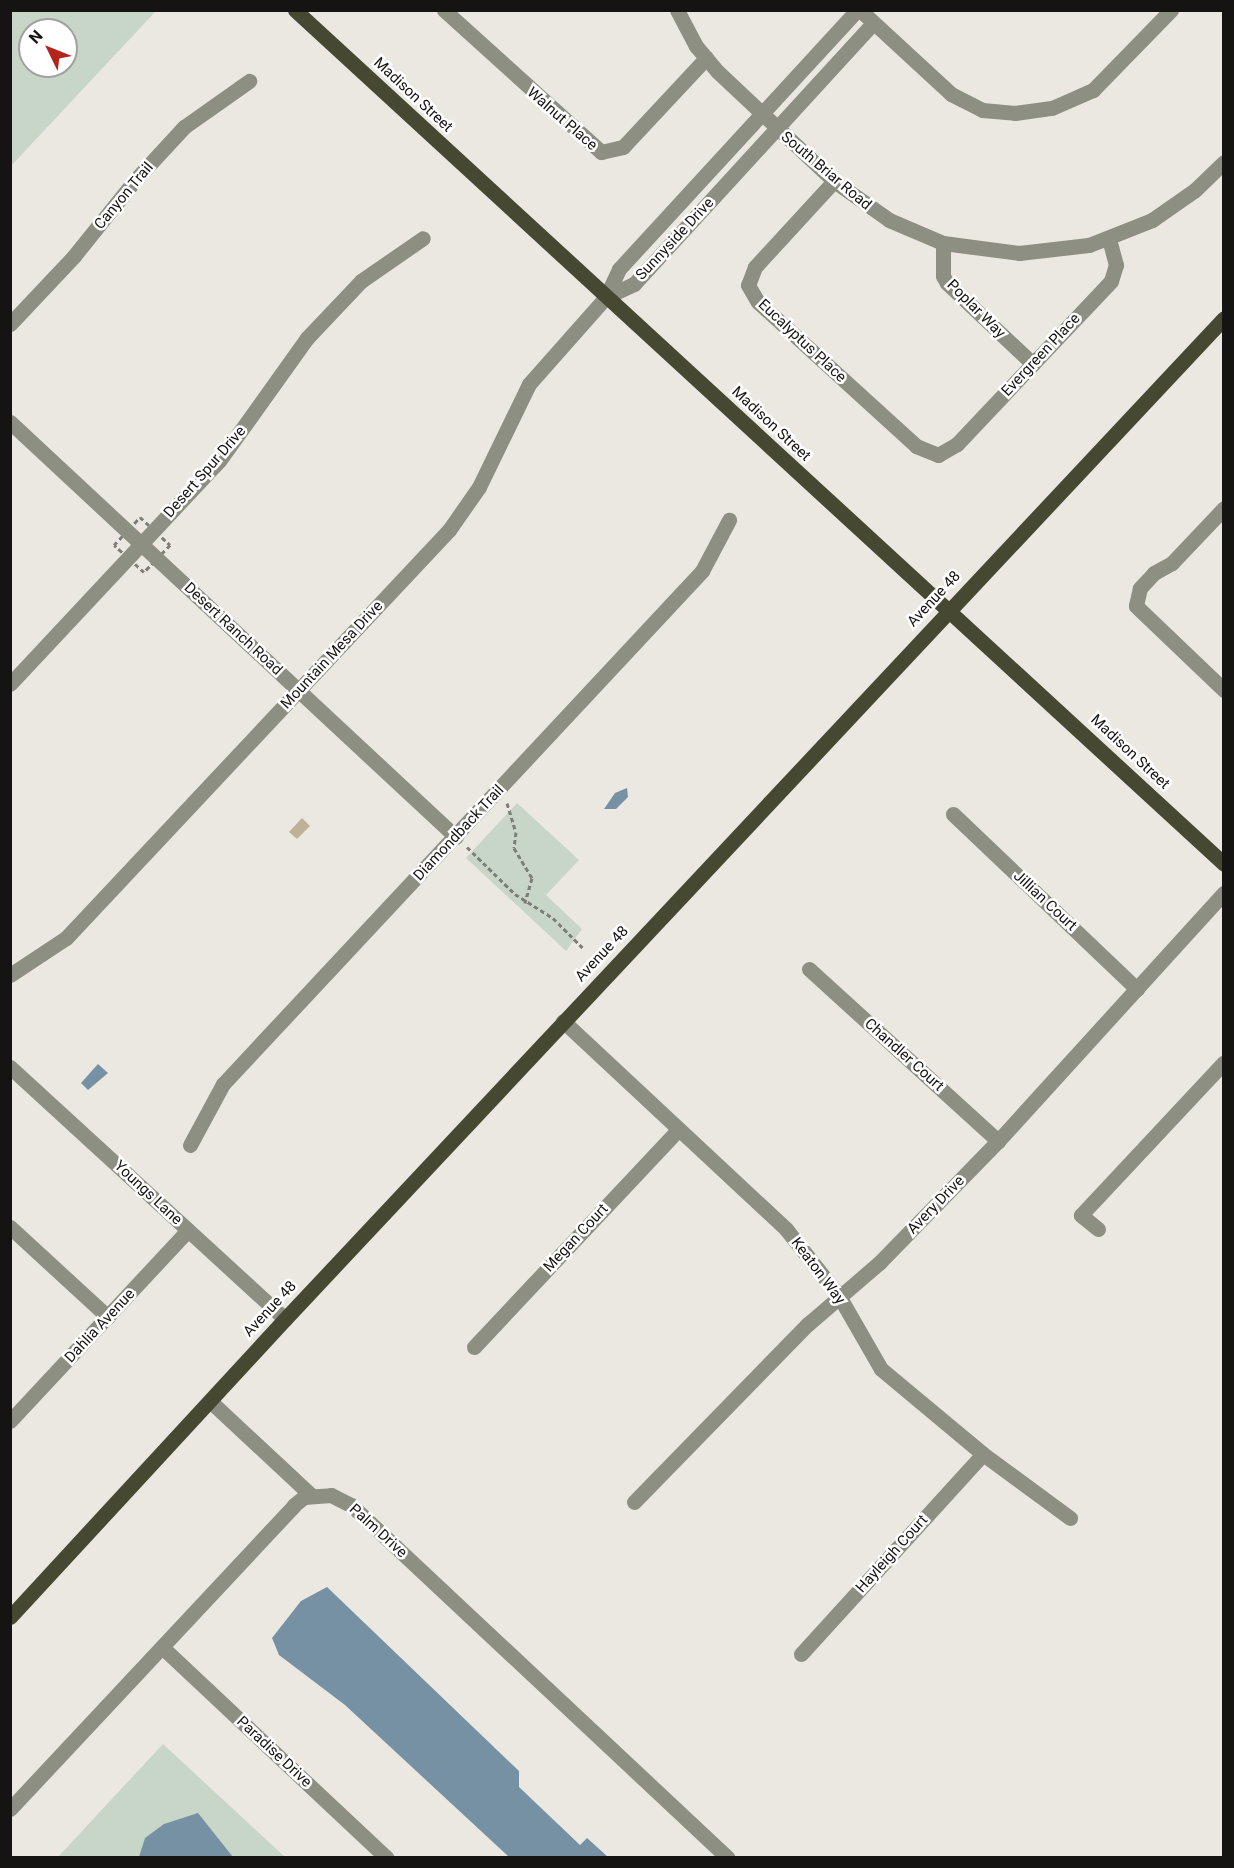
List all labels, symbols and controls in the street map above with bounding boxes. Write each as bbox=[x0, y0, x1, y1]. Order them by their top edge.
north arrow bbox=[18, 18, 78, 78]
text: N bbox=[25, 26, 47, 47]
street label: Madison Street bbox=[370, 54, 456, 136]
street label: Walnut Place bbox=[523, 84, 601, 154]
street label: South Briar Road bbox=[777, 128, 875, 214]
street label: Canyon Trail bbox=[91, 159, 157, 233]
street label: Sunnyside Drive bbox=[632, 194, 718, 284]
street label: Poplar Way bbox=[943, 276, 1009, 342]
street label: Eucalyptus Place bbox=[754, 296, 850, 386]
street label: Evergreen Place bbox=[998, 310, 1084, 400]
street label: Madison Street bbox=[728, 383, 814, 465]
street label: Desert Spur Drive bbox=[160, 422, 250, 522]
street label: Avenue 48 bbox=[904, 567, 964, 631]
street label: Desert Ranch Road bbox=[180, 579, 286, 679]
street label: Mountain Mesa Drive bbox=[277, 597, 387, 713]
street label: Madison Street bbox=[1087, 711, 1173, 793]
street label: Diamondback Trail bbox=[410, 781, 508, 885]
street label: Jillian Court bbox=[1010, 867, 1080, 935]
street label: Avenue 48 bbox=[572, 922, 632, 986]
street label: Chandler Court bbox=[861, 1015, 947, 1095]
street label: Youngs Lane bbox=[110, 1157, 186, 1229]
street label: Avery Drive bbox=[904, 1172, 968, 1238]
street label: Megan Court bbox=[540, 1200, 612, 1276]
street label: Keaton Way bbox=[787, 1234, 849, 1308]
street label: Avenue 48 bbox=[240, 1277, 300, 1341]
street label: Dahlia Avenue bbox=[61, 1285, 139, 1367]
street label: Palm Drive bbox=[345, 1500, 411, 1562]
street label: Hayleigh Court bbox=[852, 1511, 932, 1597]
street label: Paradise Drive bbox=[233, 1713, 315, 1791]

